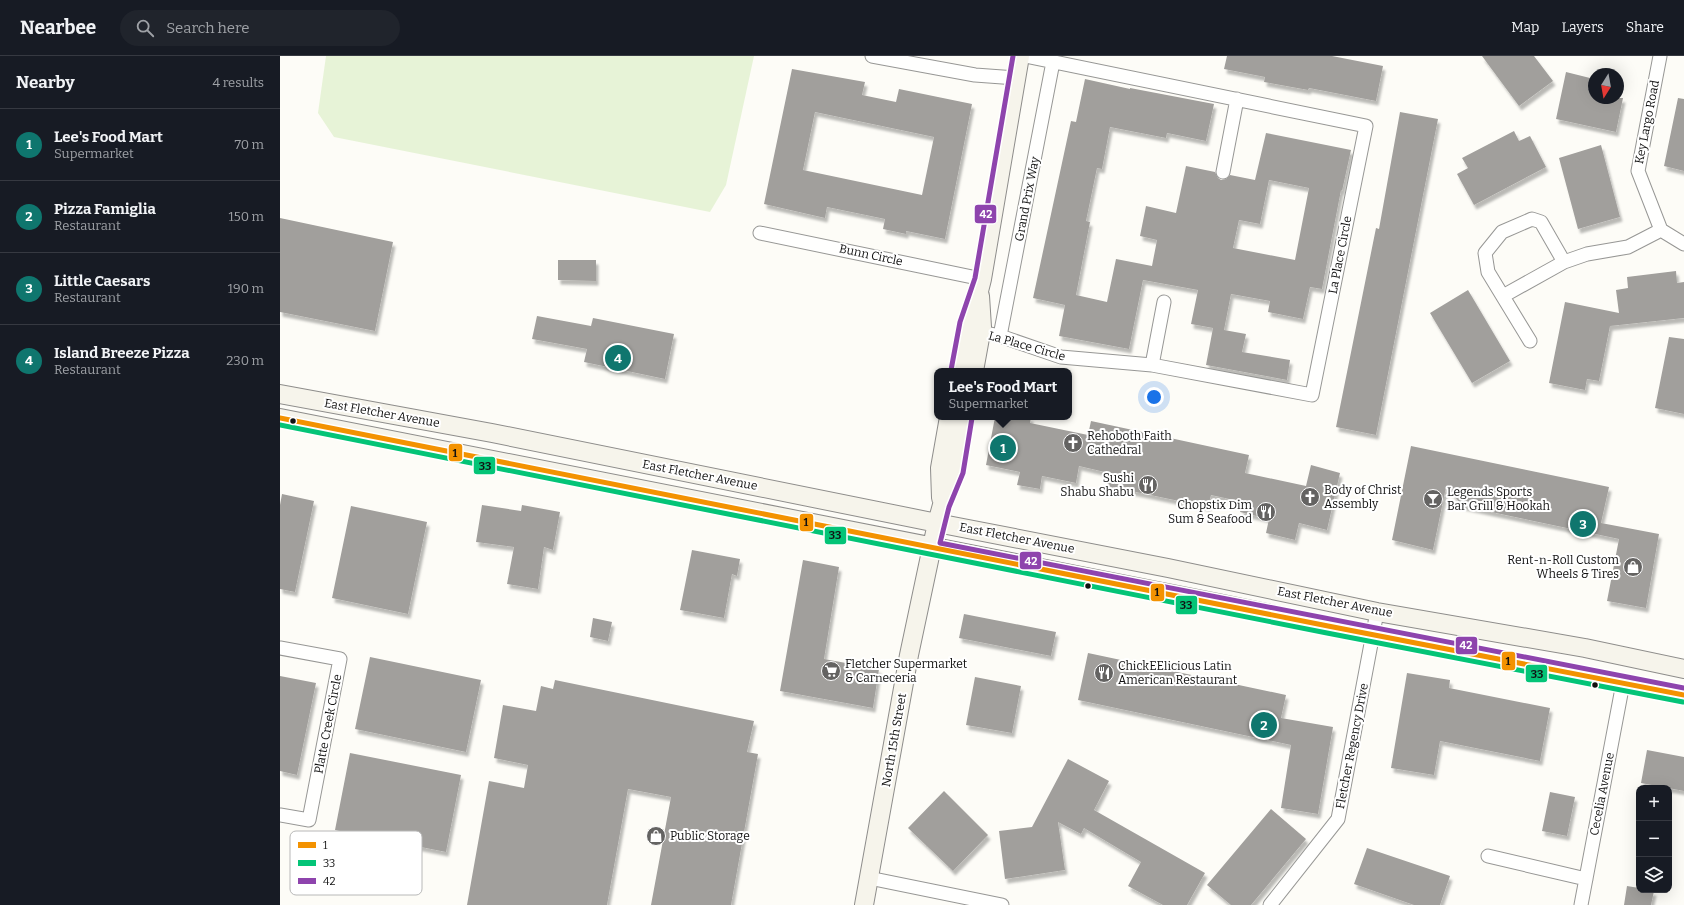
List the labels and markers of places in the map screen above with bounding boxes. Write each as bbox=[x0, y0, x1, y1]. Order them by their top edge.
pin: 4 bbox=[605, 343, 631, 373]
unlabelled marker bbox=[288, 416, 298, 426]
place label: Rehoboth Faith Cathedral bbox=[1087, 429, 1172, 457]
church icon: Rehoboth Faith Cathedral bbox=[1062, 432, 1084, 454]
pin: 1 bbox=[990, 433, 1016, 463]
place label: Sushi Shabu Shabu bbox=[1060, 471, 1135, 499]
restaurant icon: Sushi Shabu Shabu bbox=[1137, 474, 1159, 496]
place label: Body of Christ Assembly bbox=[1324, 483, 1402, 511]
place label: Legends Sports Bar Grill & Hookah bbox=[1447, 485, 1550, 513]
church icon: Body of Christ Assembly bbox=[1299, 486, 1321, 508]
bar icon: Legends Sports Bar Grill & Hookah bbox=[1422, 488, 1444, 510]
place label: Chopstix Dim Sum & Seafood bbox=[1168, 498, 1253, 526]
restaurant icon: Chopstix Dim Sum & Seafood bbox=[1255, 501, 1277, 523]
pin: 3 bbox=[1570, 509, 1596, 539]
place label: Rent-n-Roll Custom Wheels & Tires bbox=[1507, 553, 1620, 581]
shop icon: Rent-n-Roll Custom Wheels & Tires bbox=[1622, 556, 1644, 578]
unlabelled marker bbox=[1083, 581, 1093, 591]
place label: Fletcher Supermarket & Carneceria bbox=[845, 657, 968, 685]
place label: ChickEElicious Latin American Restaurant bbox=[1118, 659, 1238, 687]
supermarket icon: Fletcher Supermarket & Carneceria bbox=[820, 660, 842, 682]
restaurant icon: ChickEElicious Latin American Restaurant bbox=[1093, 662, 1115, 684]
unlabelled marker bbox=[1590, 680, 1600, 690]
pin: 2 bbox=[1251, 710, 1277, 740]
shop icon: Public Storage bbox=[645, 825, 667, 847]
place label: Public Storage bbox=[670, 829, 750, 843]

